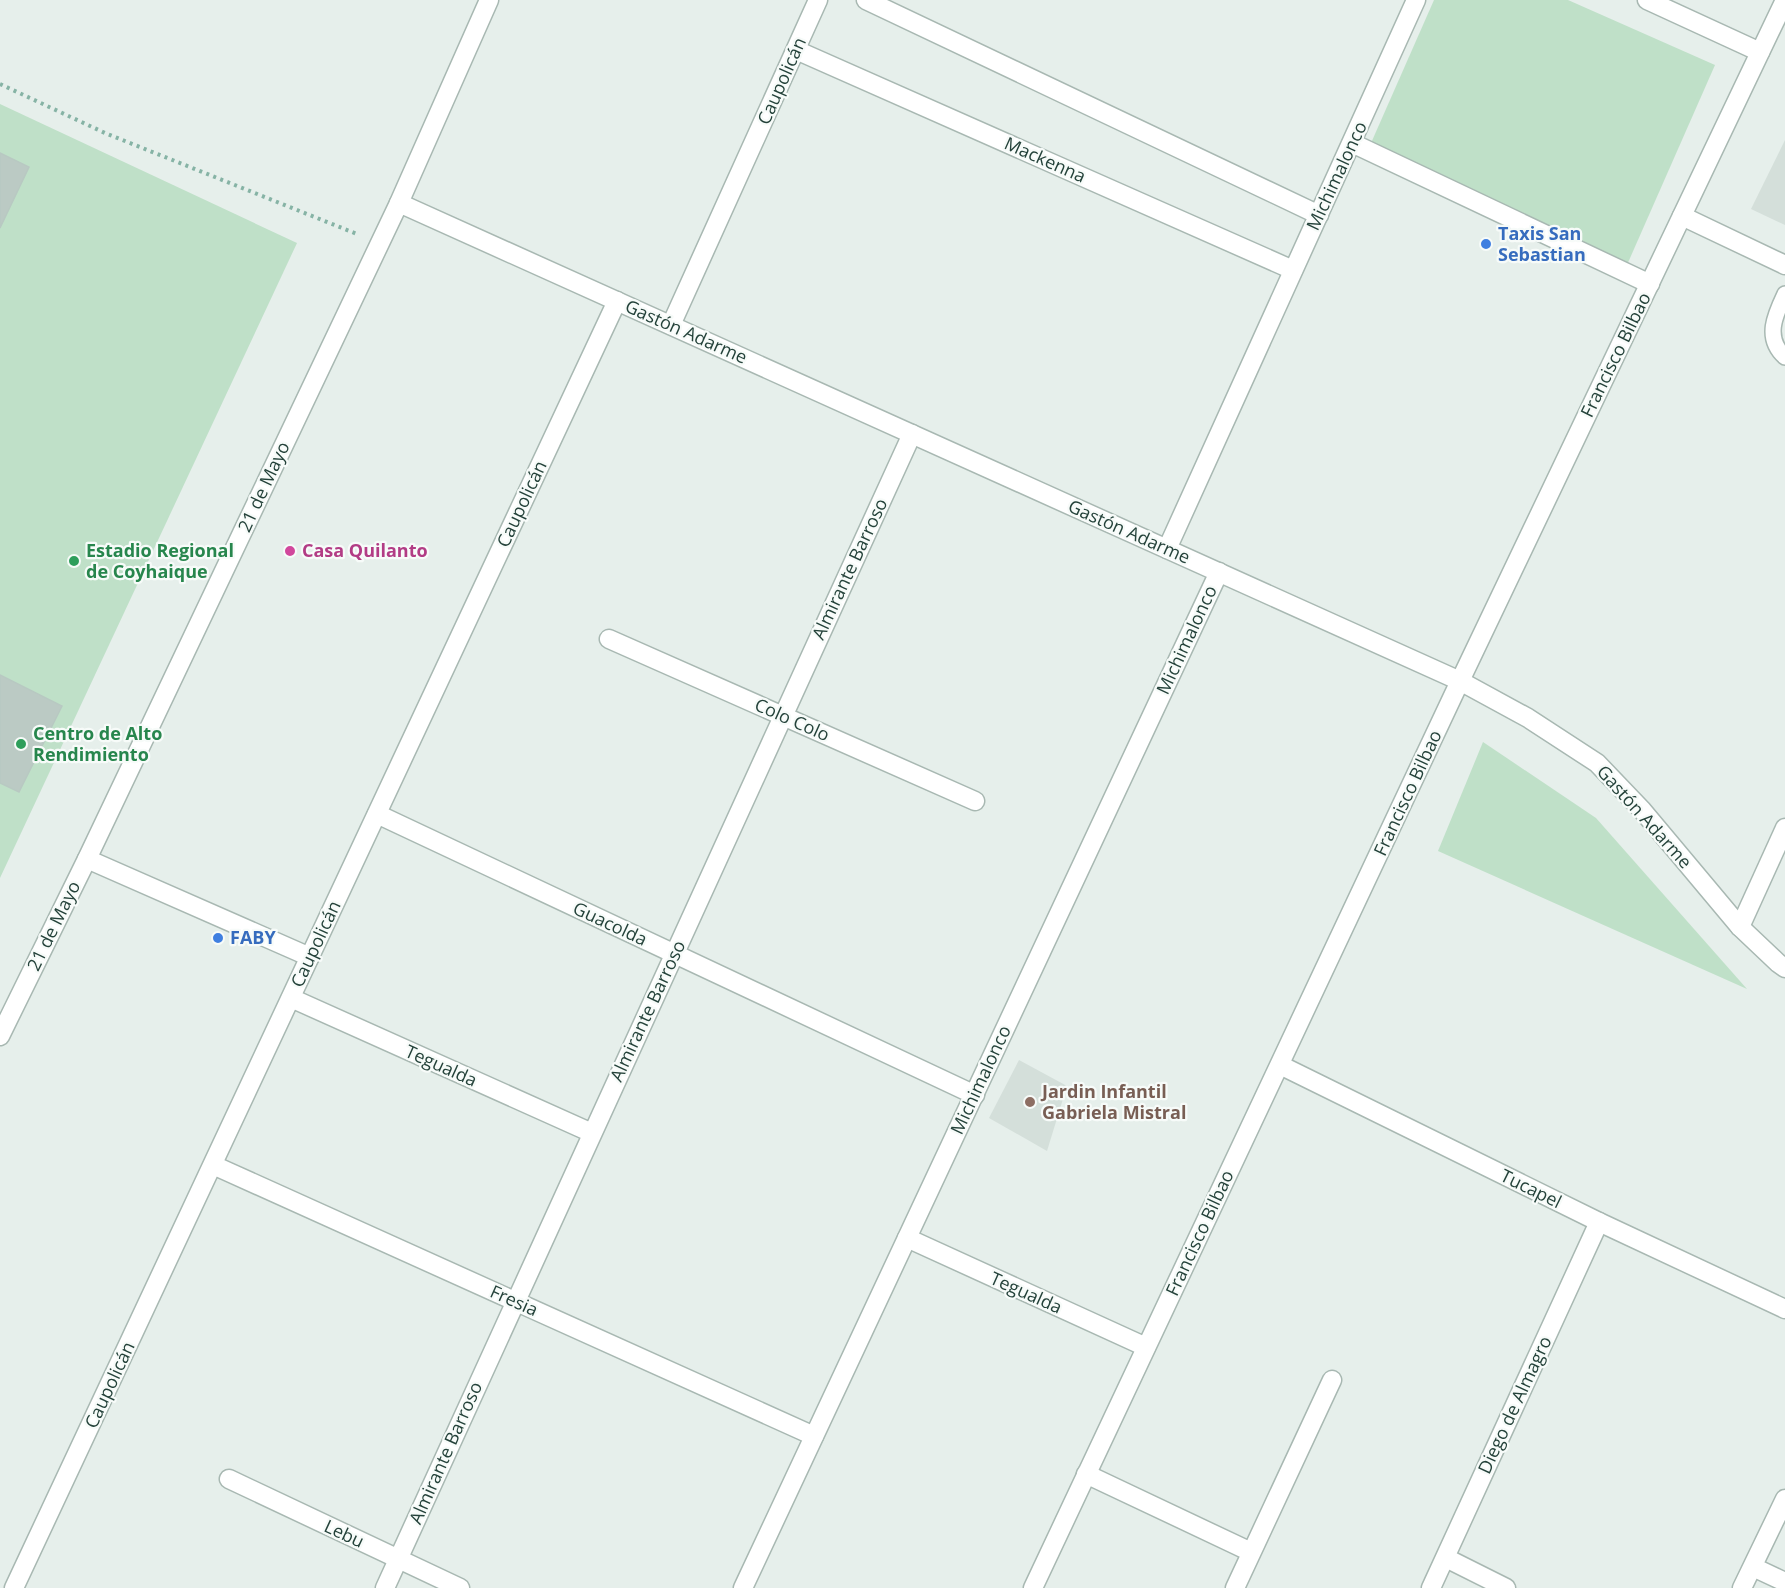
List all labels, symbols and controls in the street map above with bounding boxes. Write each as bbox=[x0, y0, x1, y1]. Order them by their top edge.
street label: Caupolicán bbox=[751, 33, 811, 128]
street label: Michimalonco bbox=[1300, 117, 1372, 234]
street label: Mackenna bbox=[1001, 131, 1090, 188]
place label: Taxis San Sebastian bbox=[1498, 221, 1586, 266]
marker: Taxis San Sebastian bbox=[1479, 237, 1493, 251]
street label: Francisco Bilbao bbox=[1574, 288, 1656, 421]
street label: Gastón Adarme bbox=[622, 293, 751, 369]
street label: 21 de Mayo bbox=[232, 438, 294, 536]
street label: Caupolicán bbox=[491, 456, 552, 551]
street label: Gastón Adarme bbox=[1065, 493, 1194, 569]
street label: Almirante Barroso bbox=[806, 494, 892, 643]
place label: Estadio Regional de Coyhaique bbox=[86, 538, 234, 583]
place label: Casa Quilanto bbox=[302, 538, 428, 562]
marker: Casa Quilanto bbox=[283, 544, 297, 558]
marker: Estadio Regional de Coyhaique bbox=[67, 554, 81, 568]
street label: Michimalonco bbox=[1150, 581, 1222, 698]
street label: Colo Colo bbox=[751, 692, 834, 746]
place label: Centro de Alto Rendimiento bbox=[33, 721, 162, 766]
street label: Francisco Bilbao bbox=[1367, 726, 1447, 859]
marker: Centro de Alto Rendimiento bbox=[14, 737, 28, 751]
street label: Gastón Adarme bbox=[1592, 760, 1698, 873]
street label: 21 de Mayo bbox=[21, 877, 85, 974]
street label: Guacolda bbox=[569, 895, 651, 951]
street label: Caupolicán bbox=[285, 896, 346, 991]
place label: FABY bbox=[230, 925, 276, 949]
marker: FABY bbox=[211, 931, 225, 945]
street label: Almirante Barroso bbox=[604, 936, 690, 1085]
street label: Michimalonco bbox=[944, 1021, 1016, 1138]
street label: Tegualda bbox=[402, 1039, 481, 1092]
place label: Jardin Infantil Gabriela Mistral bbox=[1040, 1079, 1186, 1124]
marker: Jardin Infantil Gabriela Mistral bbox=[1023, 1095, 1037, 1109]
street label: Tucapel bbox=[1497, 1163, 1566, 1213]
street label: Francisco Bilbao bbox=[1159, 1166, 1239, 1299]
street label: Tegualda bbox=[987, 1266, 1066, 1319]
street label: Fresia bbox=[487, 1279, 542, 1321]
street label: Diego de Almagro bbox=[1472, 1332, 1557, 1477]
street label: Caupolicán bbox=[79, 1337, 140, 1432]
street label: Almirante Barroso bbox=[403, 1378, 487, 1528]
street label: Lebu bbox=[321, 1513, 368, 1553]

